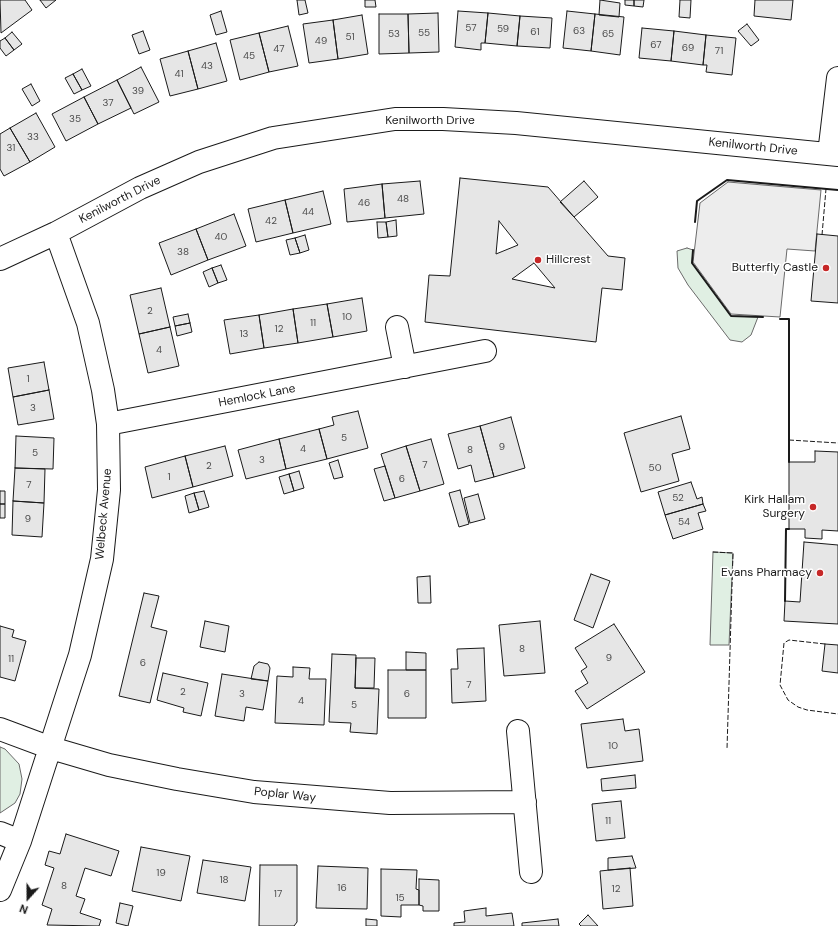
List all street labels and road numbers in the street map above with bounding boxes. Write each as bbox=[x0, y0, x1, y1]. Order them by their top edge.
street label: Kenilworth Drive bbox=[385, 114, 475, 128]
street label: Kenilworth Drive bbox=[708, 135, 798, 159]
street label: Kenilworth Drive bbox=[77, 173, 163, 227]
street label: Hemlock Lane bbox=[217, 381, 297, 411]
street label: Welbeck Avenue bbox=[93, 468, 115, 560]
street label: Poplar Way bbox=[253, 785, 317, 805]

